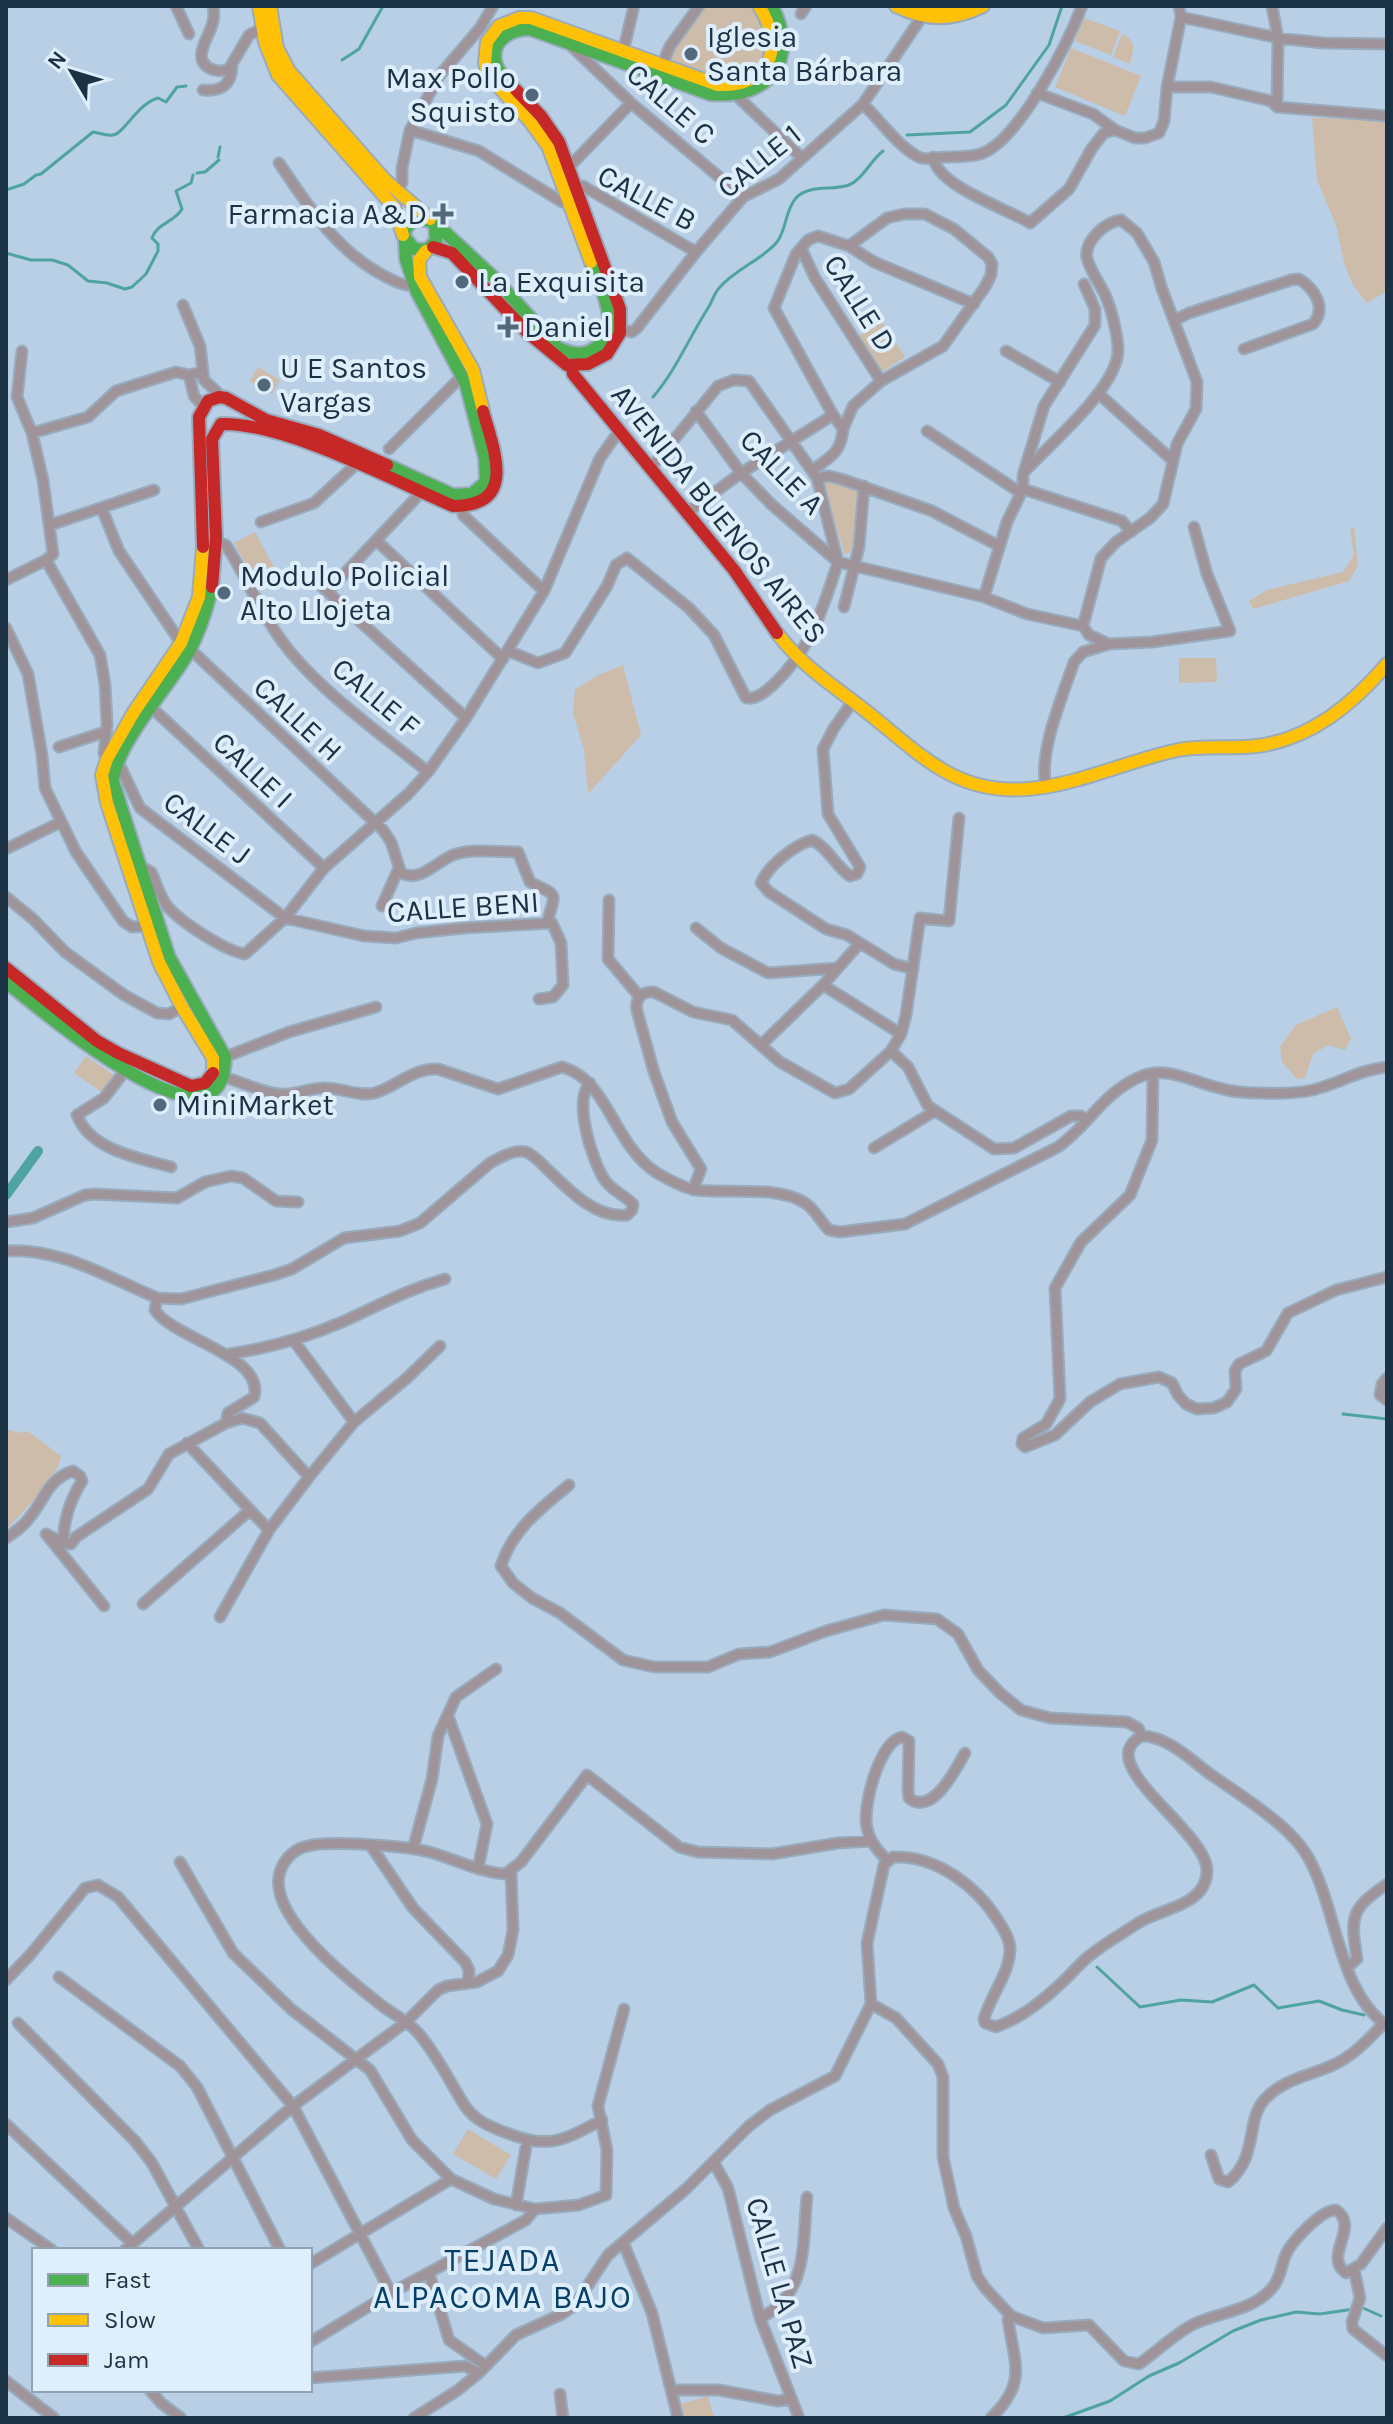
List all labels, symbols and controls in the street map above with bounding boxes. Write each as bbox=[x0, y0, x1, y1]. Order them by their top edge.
place label: Iglesia Santa Bárbara bbox=[707, 19, 902, 89]
north arrow bbox=[32, 32, 112, 112]
marker: Iglesia Santa Bárbara bbox=[682, 45, 700, 63]
text: N bbox=[42, 46, 72, 75]
street label: CALLE C bbox=[619, 56, 723, 152]
place label: Max Pollo Squisto bbox=[385, 60, 516, 130]
marker: Max Pollo Squisto bbox=[523, 86, 541, 104]
street label: CALLE 1 bbox=[710, 116, 808, 206]
street label: CALLE B bbox=[592, 157, 702, 239]
place label: Farmacia A&D bbox=[228, 196, 427, 232]
marker: Farmacia A&D bbox=[434, 205, 452, 223]
street label: CALLE D bbox=[816, 248, 904, 358]
place label: La Exquisita bbox=[478, 264, 645, 300]
marker: La Exquisita bbox=[453, 273, 471, 291]
place label: Daniel bbox=[524, 309, 611, 345]
marker: Daniel bbox=[499, 318, 517, 336]
place label: U E Santos Vargas bbox=[280, 350, 427, 420]
marker: U E Santos Vargas bbox=[255, 376, 273, 394]
street label: AVENIDA BUENOS AIRES bbox=[604, 377, 834, 651]
street label: CALLE A bbox=[733, 422, 831, 522]
place label: Modulo Policial Alto Llojeta bbox=[240, 558, 449, 628]
marker: Modulo Policial Alto Llojeta bbox=[215, 584, 233, 602]
street label: CALLE F bbox=[325, 650, 427, 744]
street label: CALLE H bbox=[246, 669, 350, 769]
street label: CALLE I bbox=[206, 724, 300, 816]
street label: CALLE J bbox=[156, 784, 258, 872]
street label: CALLE BENI bbox=[386, 884, 540, 930]
place label: MiniMarket bbox=[176, 1087, 334, 1123]
marker: MiniMarket bbox=[151, 1096, 169, 1114]
street label: CALLE LA PAZ bbox=[738, 2193, 822, 2373]
district label: TEJADA ALPACOMA BAJO bbox=[373, 2242, 633, 2316]
legend bbox=[32, 2248, 312, 2392]
text: Fast bbox=[104, 2266, 151, 2294]
text: Slow bbox=[104, 2306, 156, 2334]
text: Jam bbox=[104, 2346, 149, 2374]

